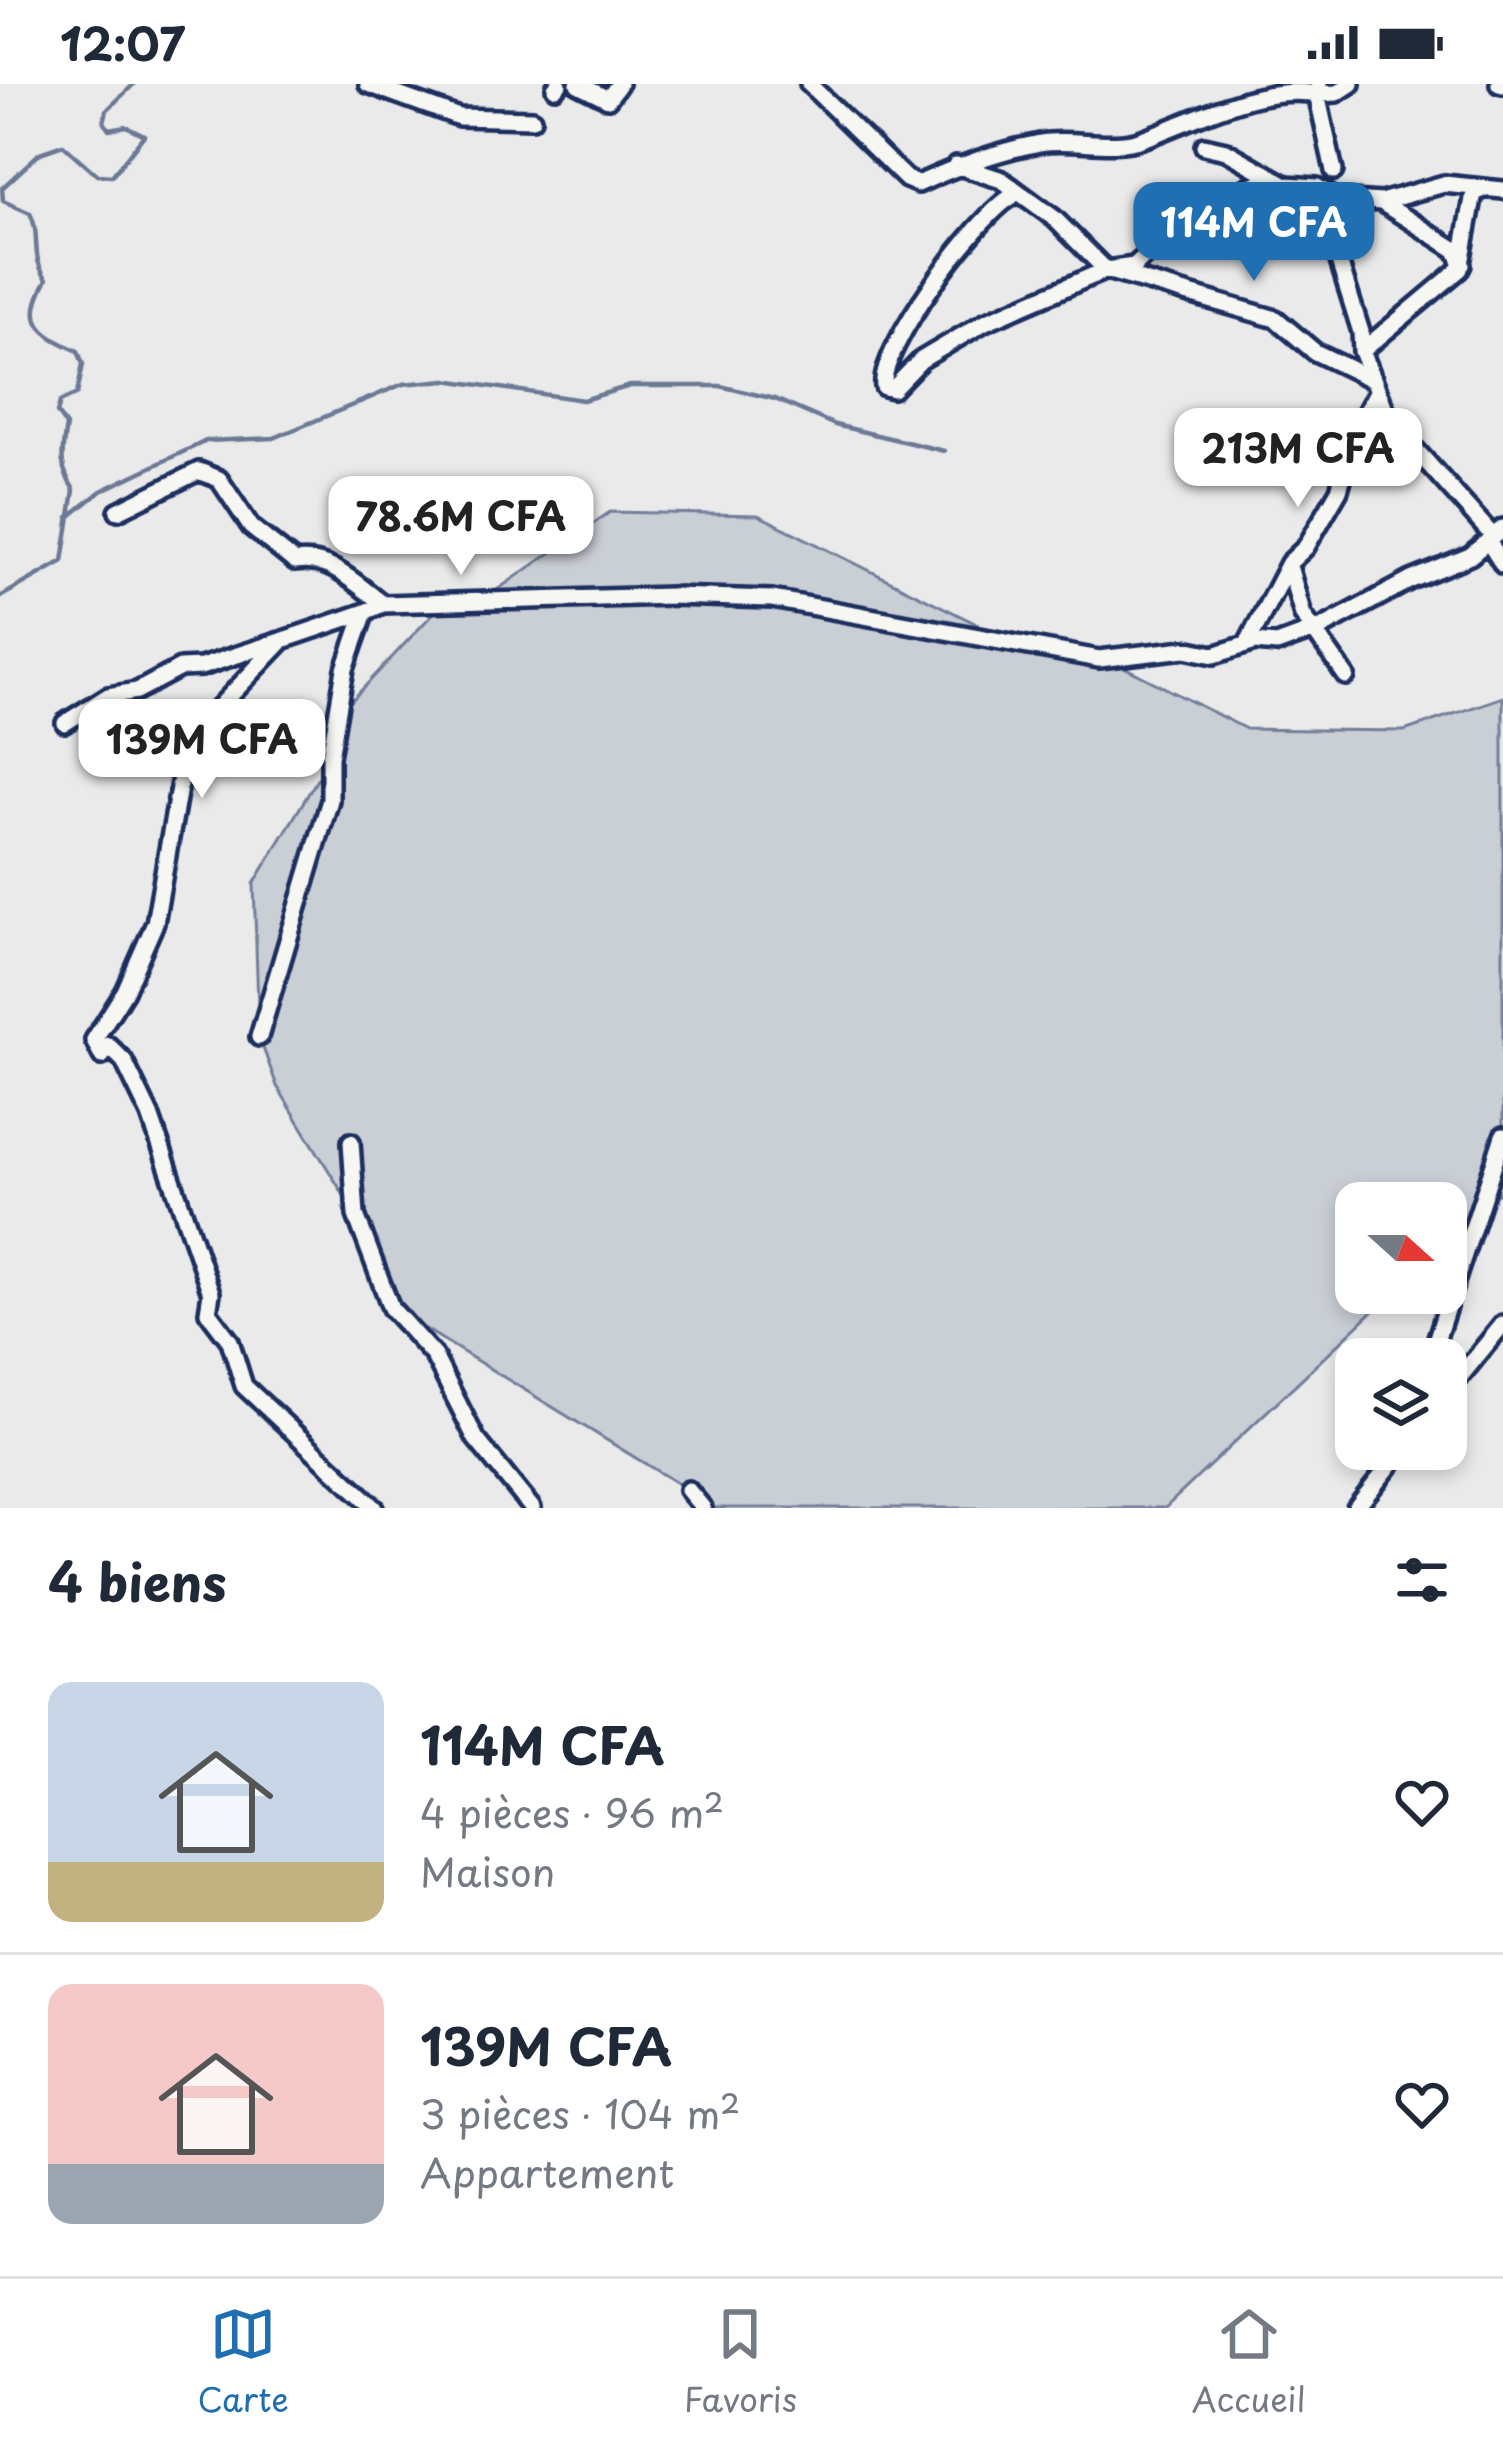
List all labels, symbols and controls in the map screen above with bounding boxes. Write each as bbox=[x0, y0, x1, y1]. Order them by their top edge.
text: 12:07 bbox=[60, 8, 185, 76]
pin: 114M CFA bbox=[1130, 182, 1378, 284]
text: 114M CFA bbox=[1160, 191, 1348, 250]
pin: 213M CFA bbox=[1174, 408, 1422, 510]
text: 213M CFA bbox=[1201, 417, 1395, 476]
pin: 78.6M CFA bbox=[324, 476, 598, 578]
text: 78.6M CFA bbox=[355, 485, 567, 544]
pin: 139M CFA bbox=[78, 699, 326, 801]
text: 139M CFA bbox=[106, 708, 298, 767]
north arrow bbox=[1335, 1182, 1467, 1314]
map controls bbox=[1335, 1182, 1467, 1470]
button: layers bbox=[1335, 1338, 1467, 1470]
text: 4 biens bbox=[48, 1542, 227, 1619]
icon: filters bbox=[1389, 1547, 1455, 1613]
text: 114M CFA bbox=[420, 1705, 665, 1782]
icon: home bbox=[144, 1730, 288, 1874]
icon: heart bbox=[1389, 1769, 1455, 1835]
text: 4 pièces · 96 m² bbox=[420, 1782, 724, 1841]
text: Maison bbox=[420, 1841, 555, 1900]
text: 139M CFA bbox=[420, 2006, 672, 2083]
icon: home bbox=[144, 2032, 288, 2176]
icon: heart bbox=[1389, 2071, 1455, 2137]
text: 3 pièces · 104 m² bbox=[420, 2083, 740, 2142]
text: Appartement bbox=[420, 2142, 674, 2201]
tab: Carte bbox=[197, 2301, 289, 2423]
tab: Favoris bbox=[684, 2301, 797, 2423]
tab: Accueil bbox=[1192, 2301, 1306, 2423]

